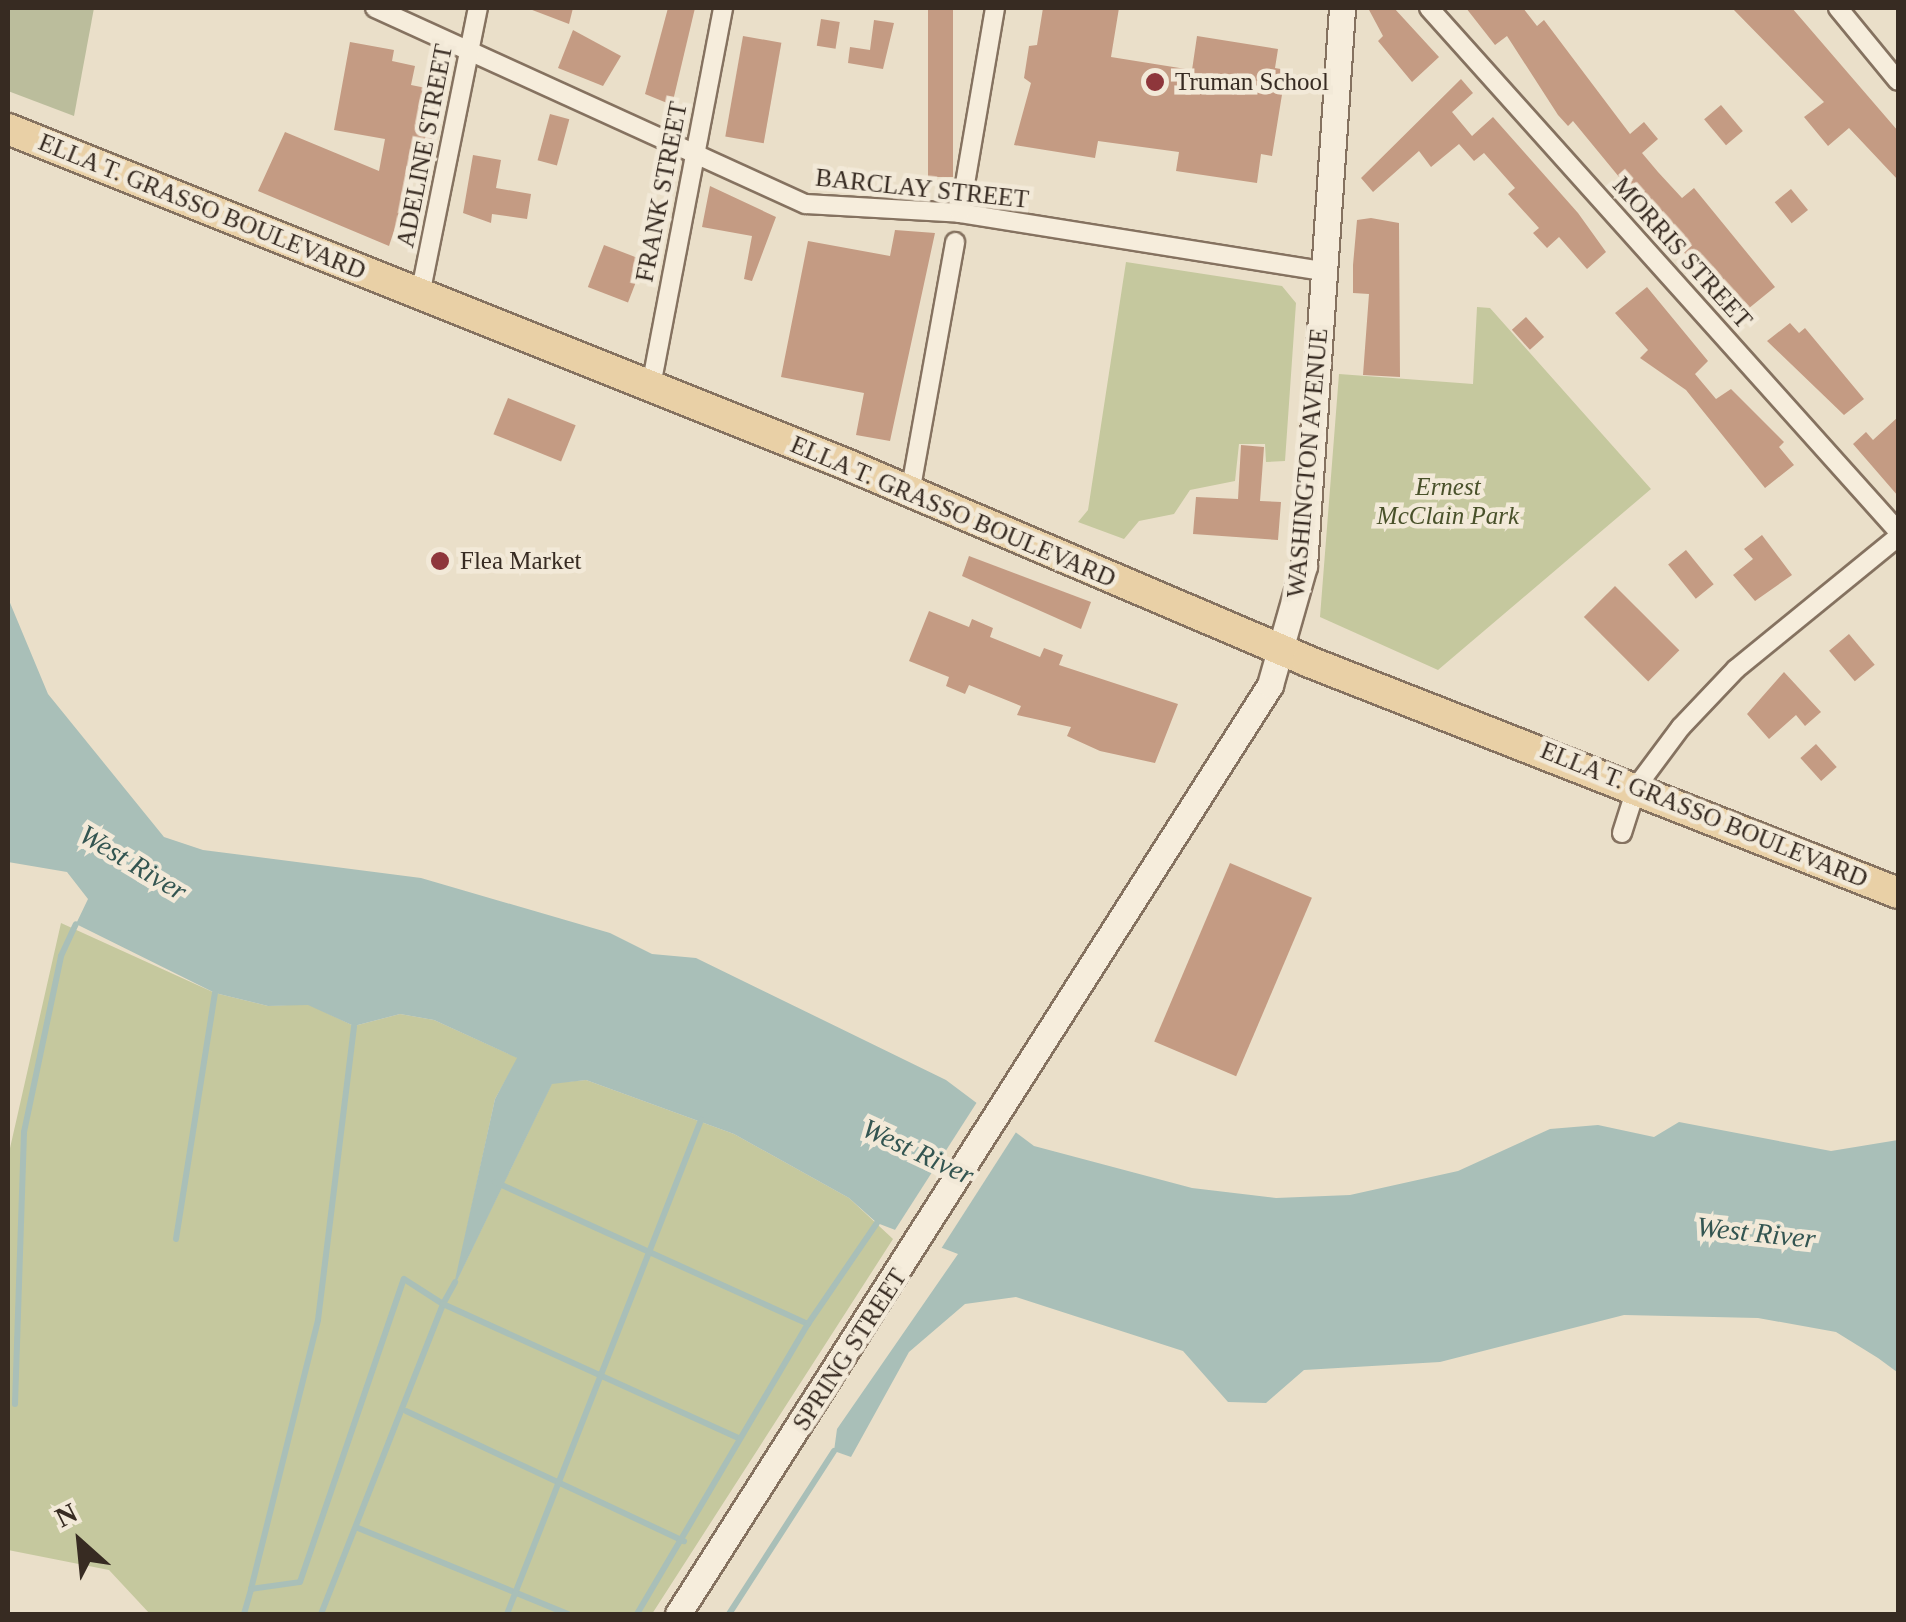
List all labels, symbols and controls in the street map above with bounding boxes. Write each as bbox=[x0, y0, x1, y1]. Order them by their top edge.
street label: ADELINE STREET bbox=[391, 42, 459, 250]
place label: Truman School bbox=[1175, 67, 1329, 97]
marker: Truman School bbox=[1144, 71, 1166, 93]
street label: FRANK STREET bbox=[630, 99, 694, 285]
street label: ELLA T. GRASSO BOULEVARD bbox=[33, 127, 371, 287]
street label: BARCLAY STREET bbox=[813, 163, 1031, 215]
street label: MORRIS STREET bbox=[1606, 171, 1758, 335]
street label: WASHINGTON AVENUE bbox=[1281, 326, 1335, 600]
street label: ELLA T. GRASSO BOULEVARD bbox=[785, 429, 1121, 595]
park label: Ernest McClain Park bbox=[1377, 473, 1519, 532]
place label: Flea Market bbox=[460, 546, 581, 576]
marker: Flea Market bbox=[429, 550, 451, 572]
street label: ELLA T. GRASSO BOULEVARD bbox=[1535, 735, 1873, 895]
water label: West River bbox=[73, 818, 193, 908]
water label: West River bbox=[857, 1112, 979, 1192]
water label: West River bbox=[1695, 1210, 1817, 1256]
street label: SPRING STREET bbox=[787, 1263, 913, 1437]
north arrow bbox=[30, 1492, 130, 1592]
text: N bbox=[50, 1496, 82, 1533]

